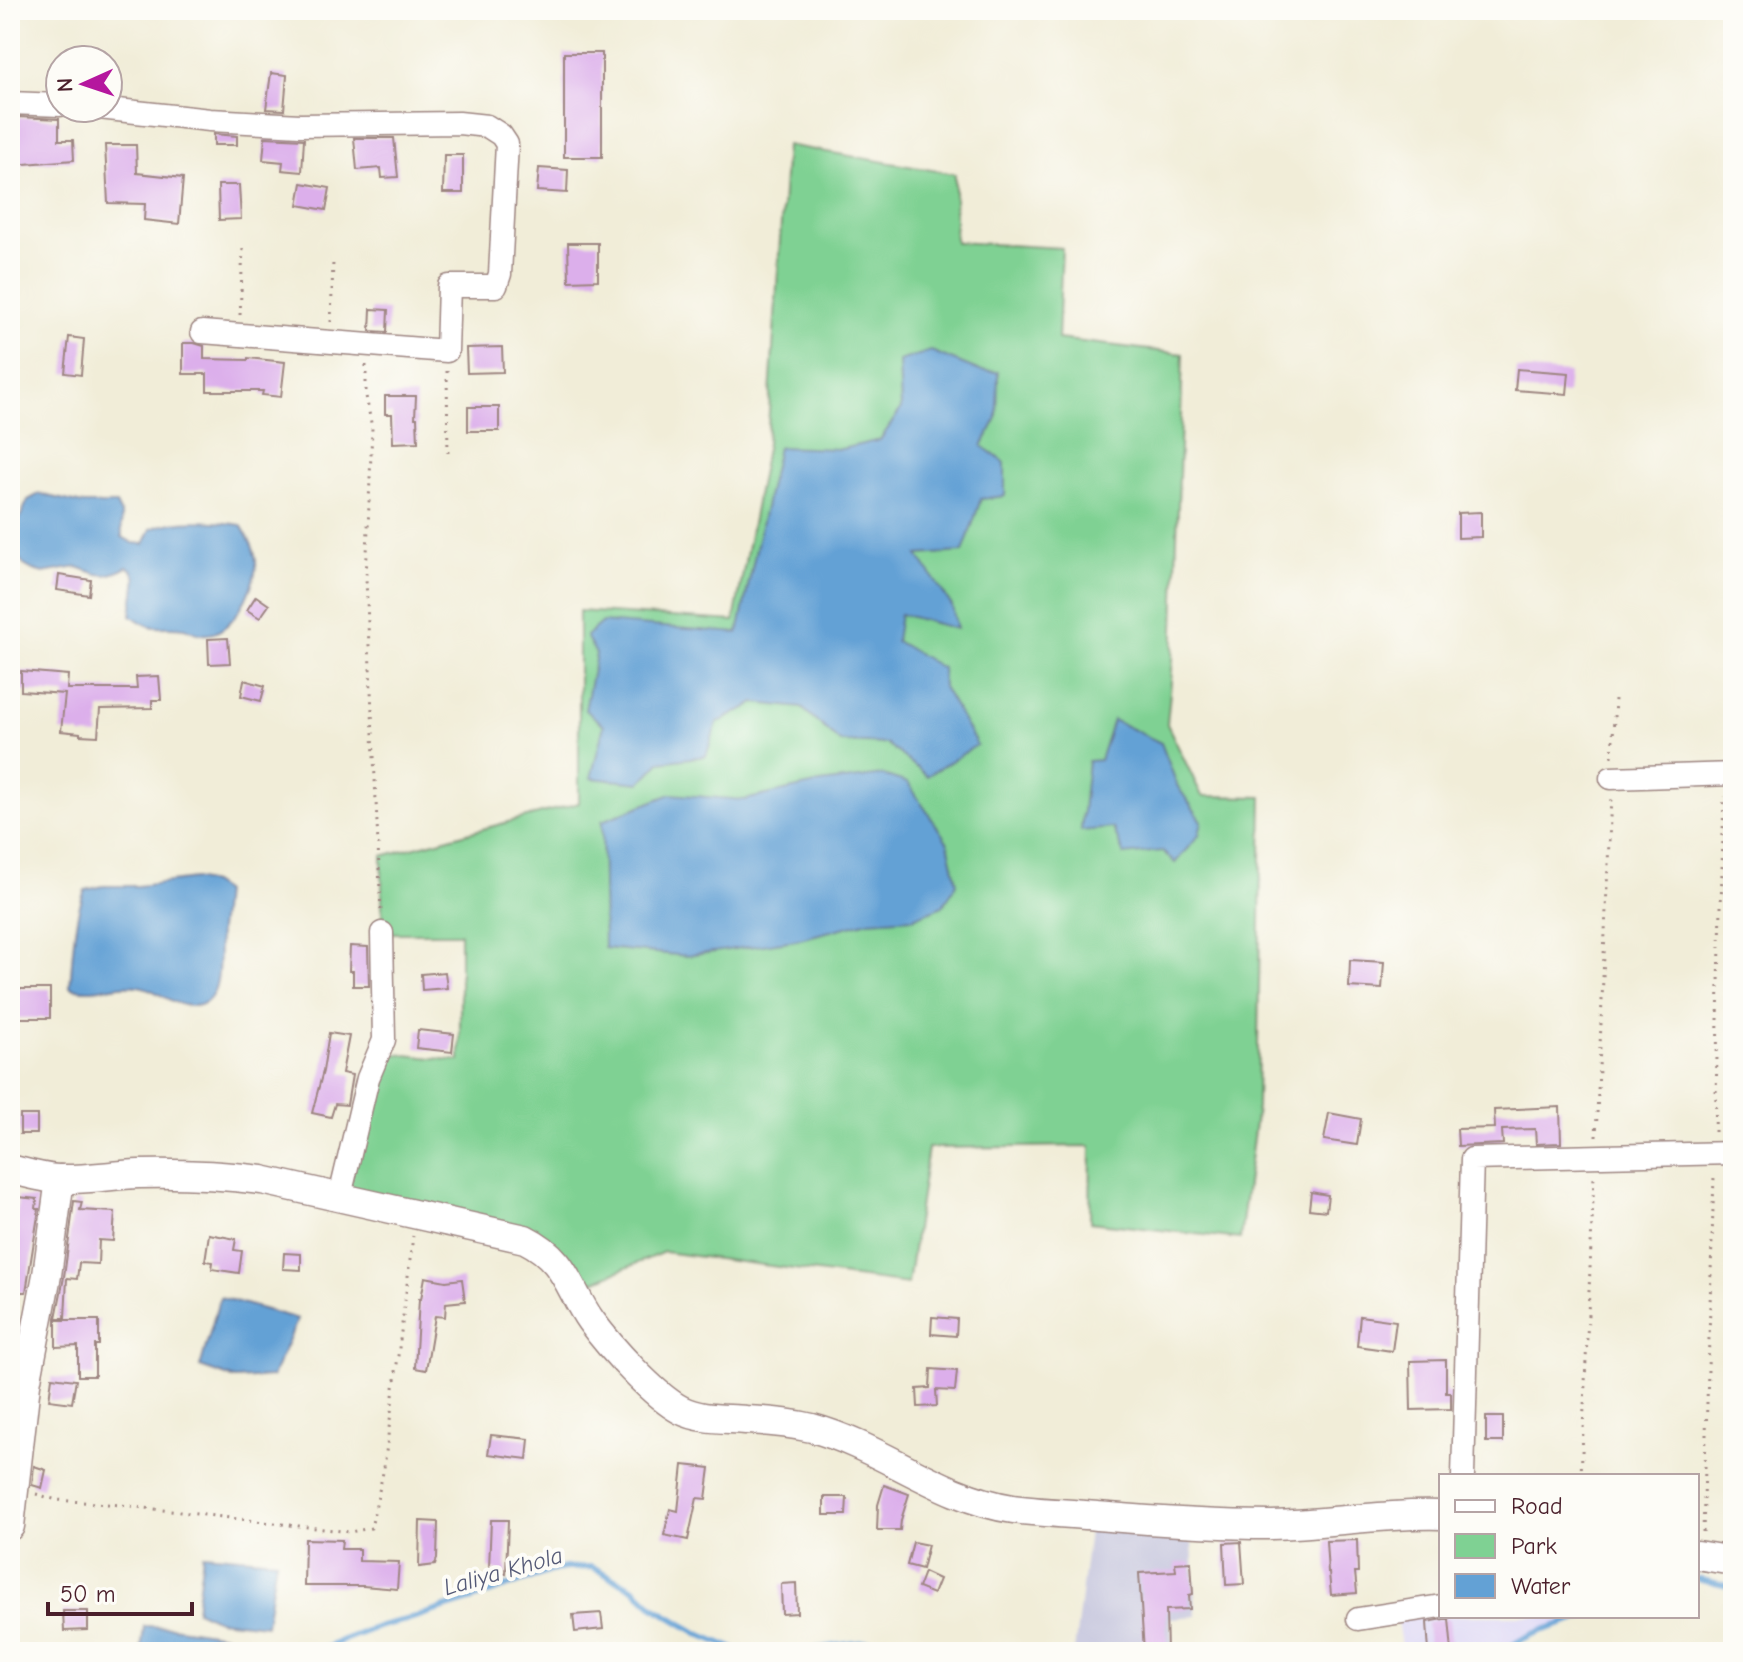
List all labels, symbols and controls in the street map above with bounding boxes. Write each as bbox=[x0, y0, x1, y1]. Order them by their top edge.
north arrow bbox=[44, 44, 124, 124]
text: N bbox=[52, 77, 78, 93]
legend bbox=[1439, 1474, 1699, 1618]
text: Road bbox=[1511, 1492, 1563, 1520]
text: Park bbox=[1511, 1532, 1557, 1560]
water label: Laliya Khola bbox=[440, 1541, 566, 1601]
scale bar bbox=[48, 1566, 192, 1616]
text: Water bbox=[1511, 1572, 1571, 1600]
text: 50 m bbox=[60, 1580, 116, 1608]

